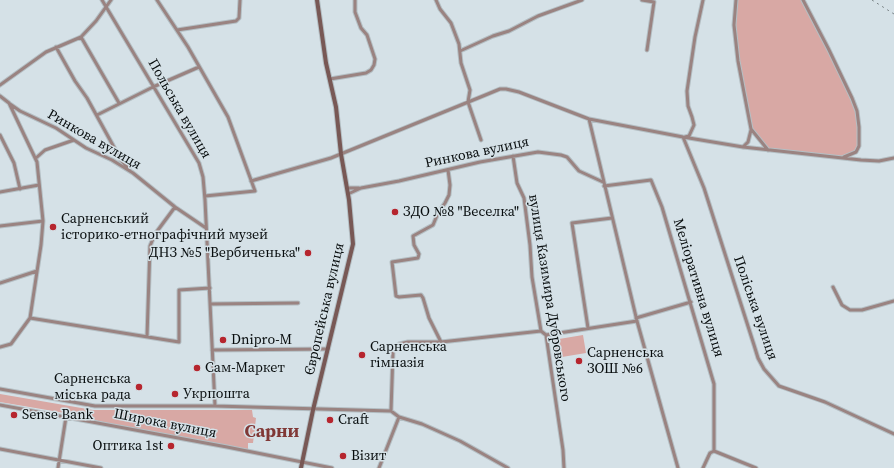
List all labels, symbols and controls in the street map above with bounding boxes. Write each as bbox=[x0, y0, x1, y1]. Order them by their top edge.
street label: Польська вулиця bbox=[144, 56, 214, 162]
street label: Ринкова вулиця bbox=[44, 106, 144, 174]
street label: Ринкова вулиця bbox=[424, 134, 530, 172]
street label: вулиця Казимира Дубровського bbox=[524, 193, 574, 403]
place label: ЗДО №8 "Веселка" bbox=[403, 204, 519, 220]
marker: ЗДО №8 "Веселка" bbox=[390, 207, 400, 217]
place label: Сарненський історико-етнографічний музей bbox=[61, 211, 268, 244]
street label: Меліоративна вулиця bbox=[669, 217, 727, 359]
marker: Сарненський історико-етнографічний музей bbox=[48, 222, 58, 232]
street label: Європейська вулиця bbox=[302, 241, 348, 377]
place label: ДНЗ №5 "Вербиченька" bbox=[149, 245, 300, 261]
marker: ДНЗ №5 "Вербиченька" bbox=[303, 248, 313, 258]
street label: Поліська вулиця bbox=[729, 254, 781, 362]
place label: Dnipro-M bbox=[231, 332, 292, 348]
marker: Dnipro-M bbox=[218, 335, 228, 345]
place label: Сарненська гімназія bbox=[370, 339, 447, 372]
place label: Сарненська ЗОШ №6 bbox=[587, 345, 664, 378]
marker: Сарненська гімназія bbox=[357, 350, 367, 360]
marker: Сарненська ЗОШ №6 bbox=[574, 356, 584, 366]
place label: Сам-Маркет bbox=[205, 360, 285, 376]
marker: Сам-Маркет bbox=[192, 363, 202, 373]
place label: Сарненська міська рада bbox=[54, 371, 131, 404]
marker: Сарненська міська рада bbox=[134, 382, 144, 392]
place label: Укрпошта bbox=[183, 386, 250, 402]
marker: Укрпошта bbox=[170, 389, 180, 399]
street label: Широка вулиця bbox=[112, 406, 218, 442]
place label: Sense Bank bbox=[22, 407, 93, 423]
marker: Sense Bank bbox=[9, 410, 19, 420]
place label: Craft bbox=[338, 412, 369, 428]
marker: Craft bbox=[325, 415, 335, 425]
district label: Сарни bbox=[245, 421, 299, 443]
place label: Оптика 1st bbox=[92, 438, 163, 454]
marker: Оптика 1st bbox=[166, 441, 176, 451]
place label: Візит bbox=[351, 448, 386, 464]
marker: Візит bbox=[338, 451, 348, 461]

